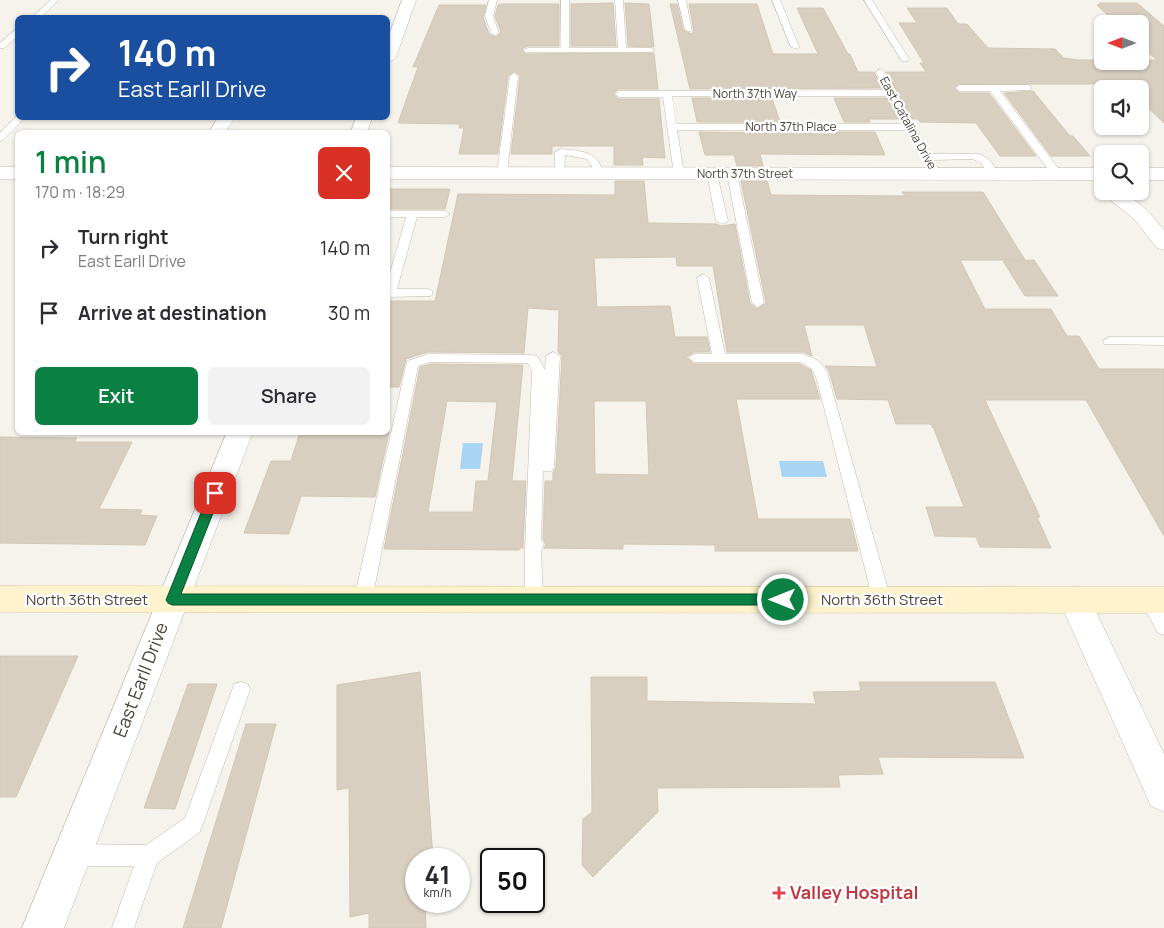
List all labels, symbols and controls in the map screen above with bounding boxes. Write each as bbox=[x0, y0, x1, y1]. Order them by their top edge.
north arrow bbox=[1094, 15, 1149, 70]
map controls bbox=[1094, 15, 1149, 200]
text: 140 m bbox=[118, 29, 216, 77]
icon: right bbox=[35, 35, 100, 100]
street label: East Catalina Drive bbox=[876, 73, 941, 172]
text: East Earll Drive bbox=[118, 74, 266, 104]
button: sound bbox=[1094, 80, 1149, 135]
street label: North 37th Way bbox=[713, 85, 798, 102]
street label: North 37th Place bbox=[745, 118, 837, 135]
text: 1 min bbox=[35, 141, 107, 182]
button: search bbox=[1094, 145, 1149, 200]
button: close bbox=[318, 147, 370, 199]
street label: North 37th Street bbox=[697, 165, 793, 182]
text: 170 m · 18:29 bbox=[35, 181, 125, 203]
text: Turn right bbox=[78, 224, 168, 250]
icon: right bbox=[35, 234, 63, 262]
text: 140 m bbox=[320, 235, 370, 261]
text: East Earll Drive bbox=[78, 250, 186, 272]
icon: arrive bbox=[35, 299, 63, 327]
text: Arrive at destination bbox=[78, 300, 267, 326]
text: 30 m bbox=[328, 300, 370, 326]
button: Exit bbox=[35, 367, 198, 425]
button: Share bbox=[208, 367, 370, 425]
pin bbox=[194, 472, 236, 514]
icon: arrive bbox=[201, 479, 229, 507]
position arrow bbox=[756, 573, 808, 625]
street label: North 36th Street bbox=[26, 589, 148, 610]
street label: North 36th Street bbox=[821, 589, 943, 610]
street label: East Earll Drive bbox=[107, 619, 173, 741]
speed limit sign: 50 bbox=[480, 848, 545, 913]
text: 41 bbox=[424, 857, 451, 892]
place label: Valley Hospital bbox=[790, 880, 919, 904]
text: km/h bbox=[424, 884, 451, 901]
marker: Valley Hospital bbox=[772, 886, 786, 900]

